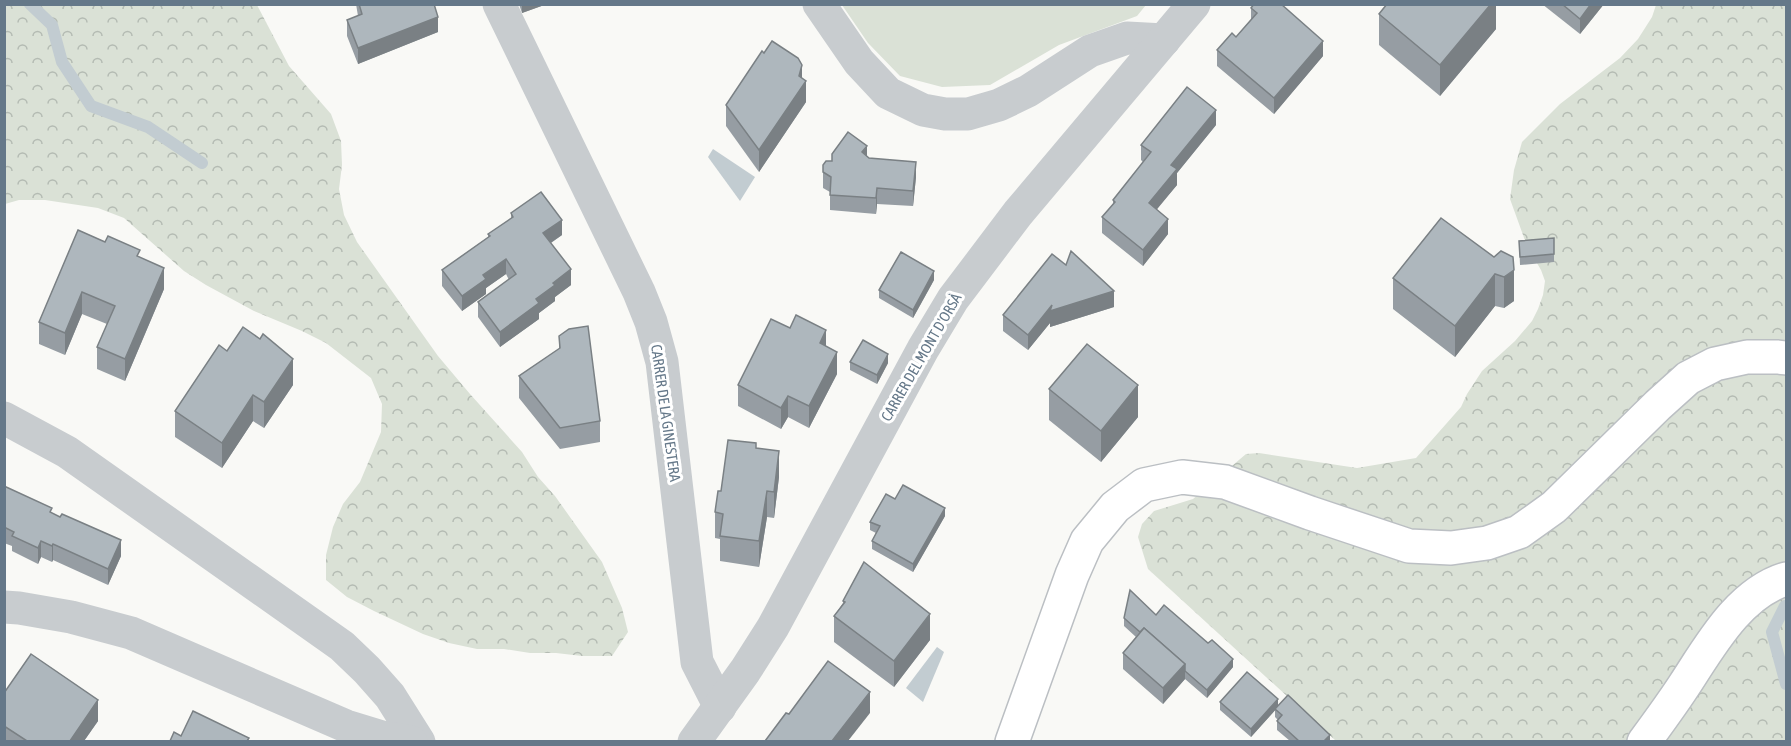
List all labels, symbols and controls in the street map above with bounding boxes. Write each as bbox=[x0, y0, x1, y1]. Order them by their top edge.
street label: CARRER DEL MONT D'ORSÀ bbox=[877, 290, 965, 424]
street label: CARRER DE LA GINESTERA bbox=[648, 343, 684, 483]

